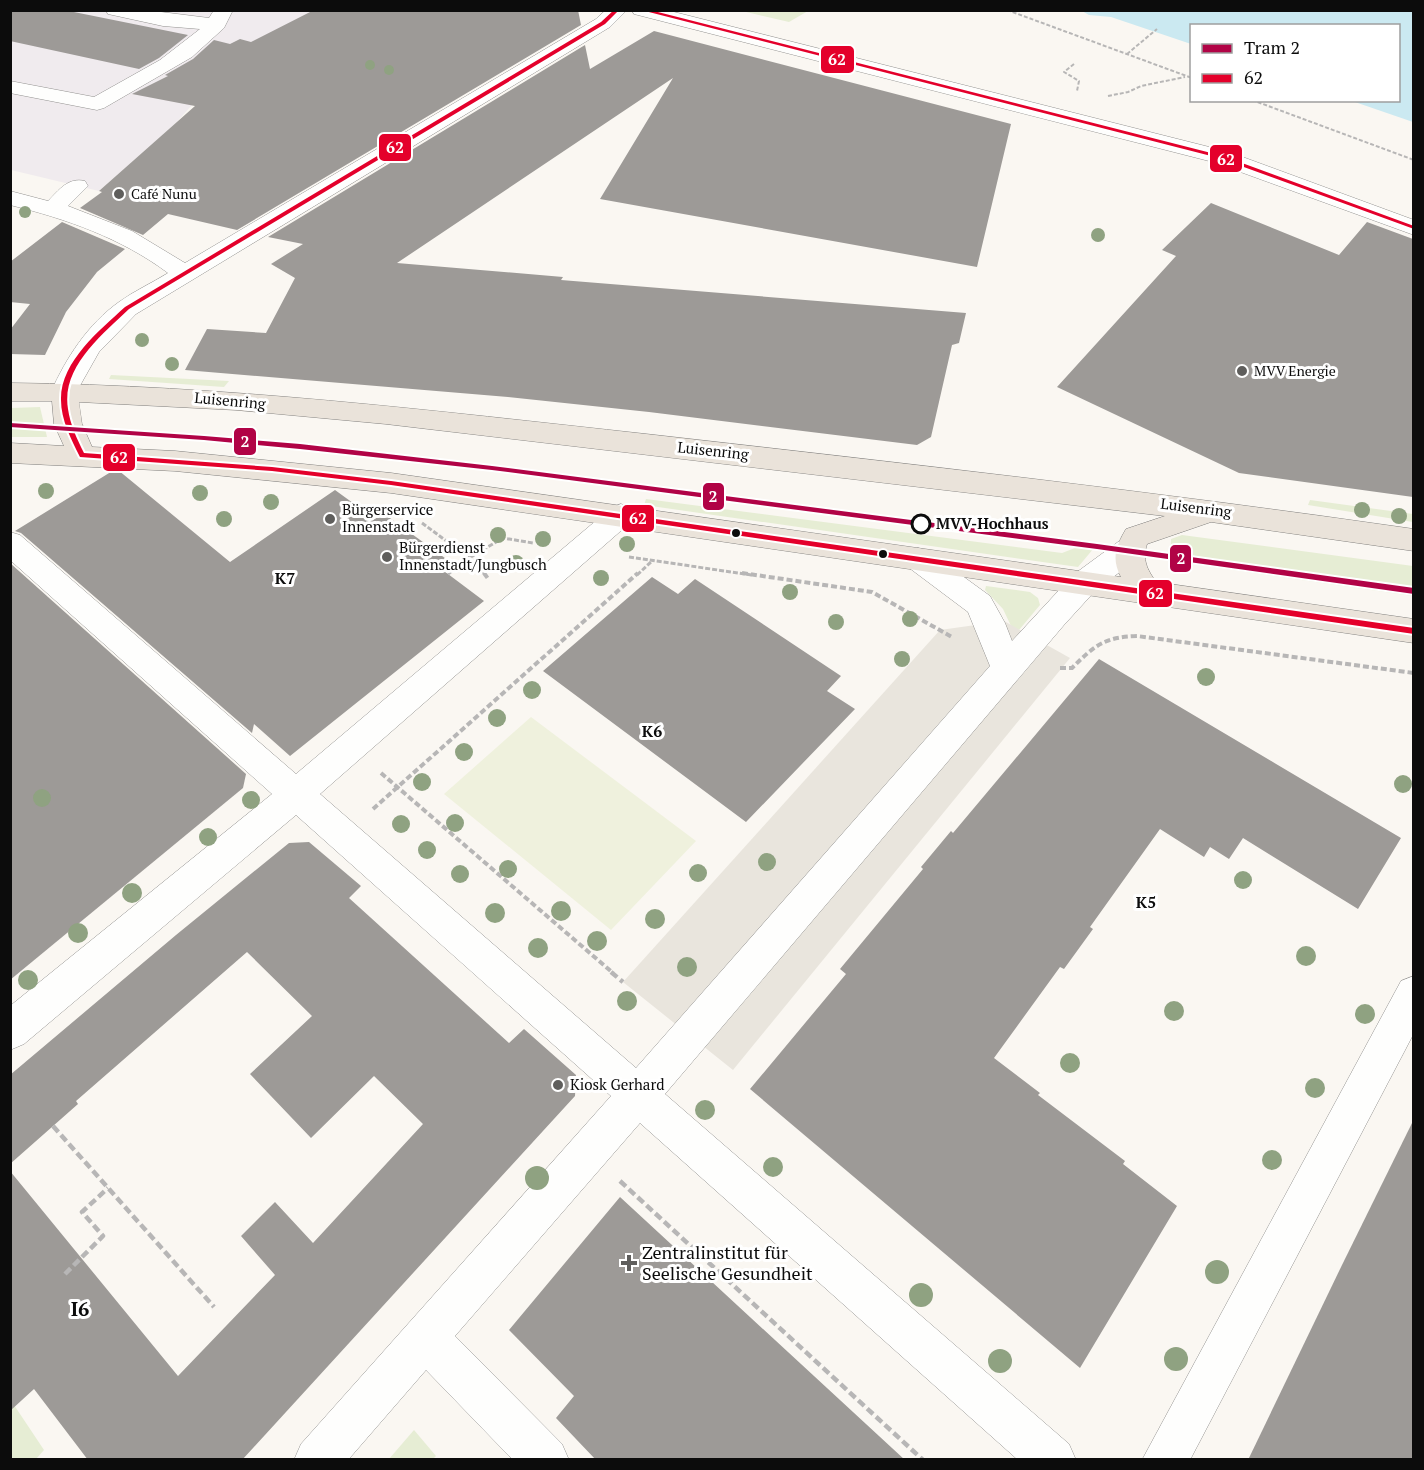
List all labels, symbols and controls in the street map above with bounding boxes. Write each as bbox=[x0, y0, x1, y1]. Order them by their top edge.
legend bbox=[1190, 24, 1400, 102]
text: Tram 2 bbox=[1244, 35, 1300, 59]
line badge: 62 bbox=[820, 45, 855, 74]
text: 62 bbox=[828, 48, 846, 70]
text: 62 bbox=[1244, 65, 1263, 89]
line badge: 62 bbox=[378, 133, 412, 162]
text: 62 bbox=[386, 136, 404, 158]
line badge: 62 bbox=[1209, 144, 1243, 173]
text: 62 bbox=[1217, 148, 1235, 170]
place label: Café Nunu bbox=[131, 184, 197, 203]
marker: Café Nunu bbox=[112, 187, 126, 201]
place label: MVV Energie bbox=[1254, 361, 1336, 380]
marker: MVV Energie bbox=[1235, 364, 1249, 378]
street label: Luisenring bbox=[194, 387, 268, 413]
line badge: 2 bbox=[233, 427, 257, 456]
text: 2 bbox=[240, 430, 250, 452]
street label: Luisenring bbox=[677, 436, 751, 464]
line badge: 62 bbox=[102, 443, 136, 472]
text: 62 bbox=[110, 446, 128, 468]
line badge: 2 bbox=[702, 482, 725, 511]
text: 2 bbox=[708, 485, 718, 507]
street label: Luisenring bbox=[1159, 493, 1234, 521]
place label: Bürgerservice Innenstadt bbox=[342, 499, 433, 536]
line badge: 62 bbox=[621, 504, 655, 533]
text: 62 bbox=[629, 507, 647, 529]
marker: Bürgerservice Innenstadt bbox=[323, 512, 337, 526]
place label: MVV-Hochhaus bbox=[936, 513, 1049, 533]
marker: MVV-Hochhaus bbox=[911, 514, 931, 534]
unlabelled marker bbox=[730, 527, 742, 539]
place label: Bürgerdienst Innenstadt/Jungbusch bbox=[399, 537, 547, 574]
line badge: 2 bbox=[1169, 544, 1192, 573]
text: 2 bbox=[1176, 547, 1186, 569]
unlabelled marker bbox=[877, 548, 889, 560]
marker: Bürgerdienst Innenstadt/Jungbusch bbox=[380, 550, 394, 564]
district label: K7 bbox=[275, 567, 295, 589]
line badge: 62 bbox=[1138, 579, 1173, 608]
text: 62 bbox=[1146, 582, 1164, 604]
district label: K6 bbox=[642, 720, 662, 742]
district label: K5 bbox=[1136, 891, 1156, 913]
place label: Kiosk Gerhard bbox=[570, 1074, 664, 1094]
marker: Kiosk Gerhard bbox=[551, 1078, 565, 1092]
place label: Zentralinstitut für Seelische Gesundheit bbox=[642, 1240, 813, 1285]
marker: Zentralinstitut für Seelische Gesundheit bbox=[620, 1254, 638, 1272]
district label: I6 bbox=[71, 1295, 89, 1322]

